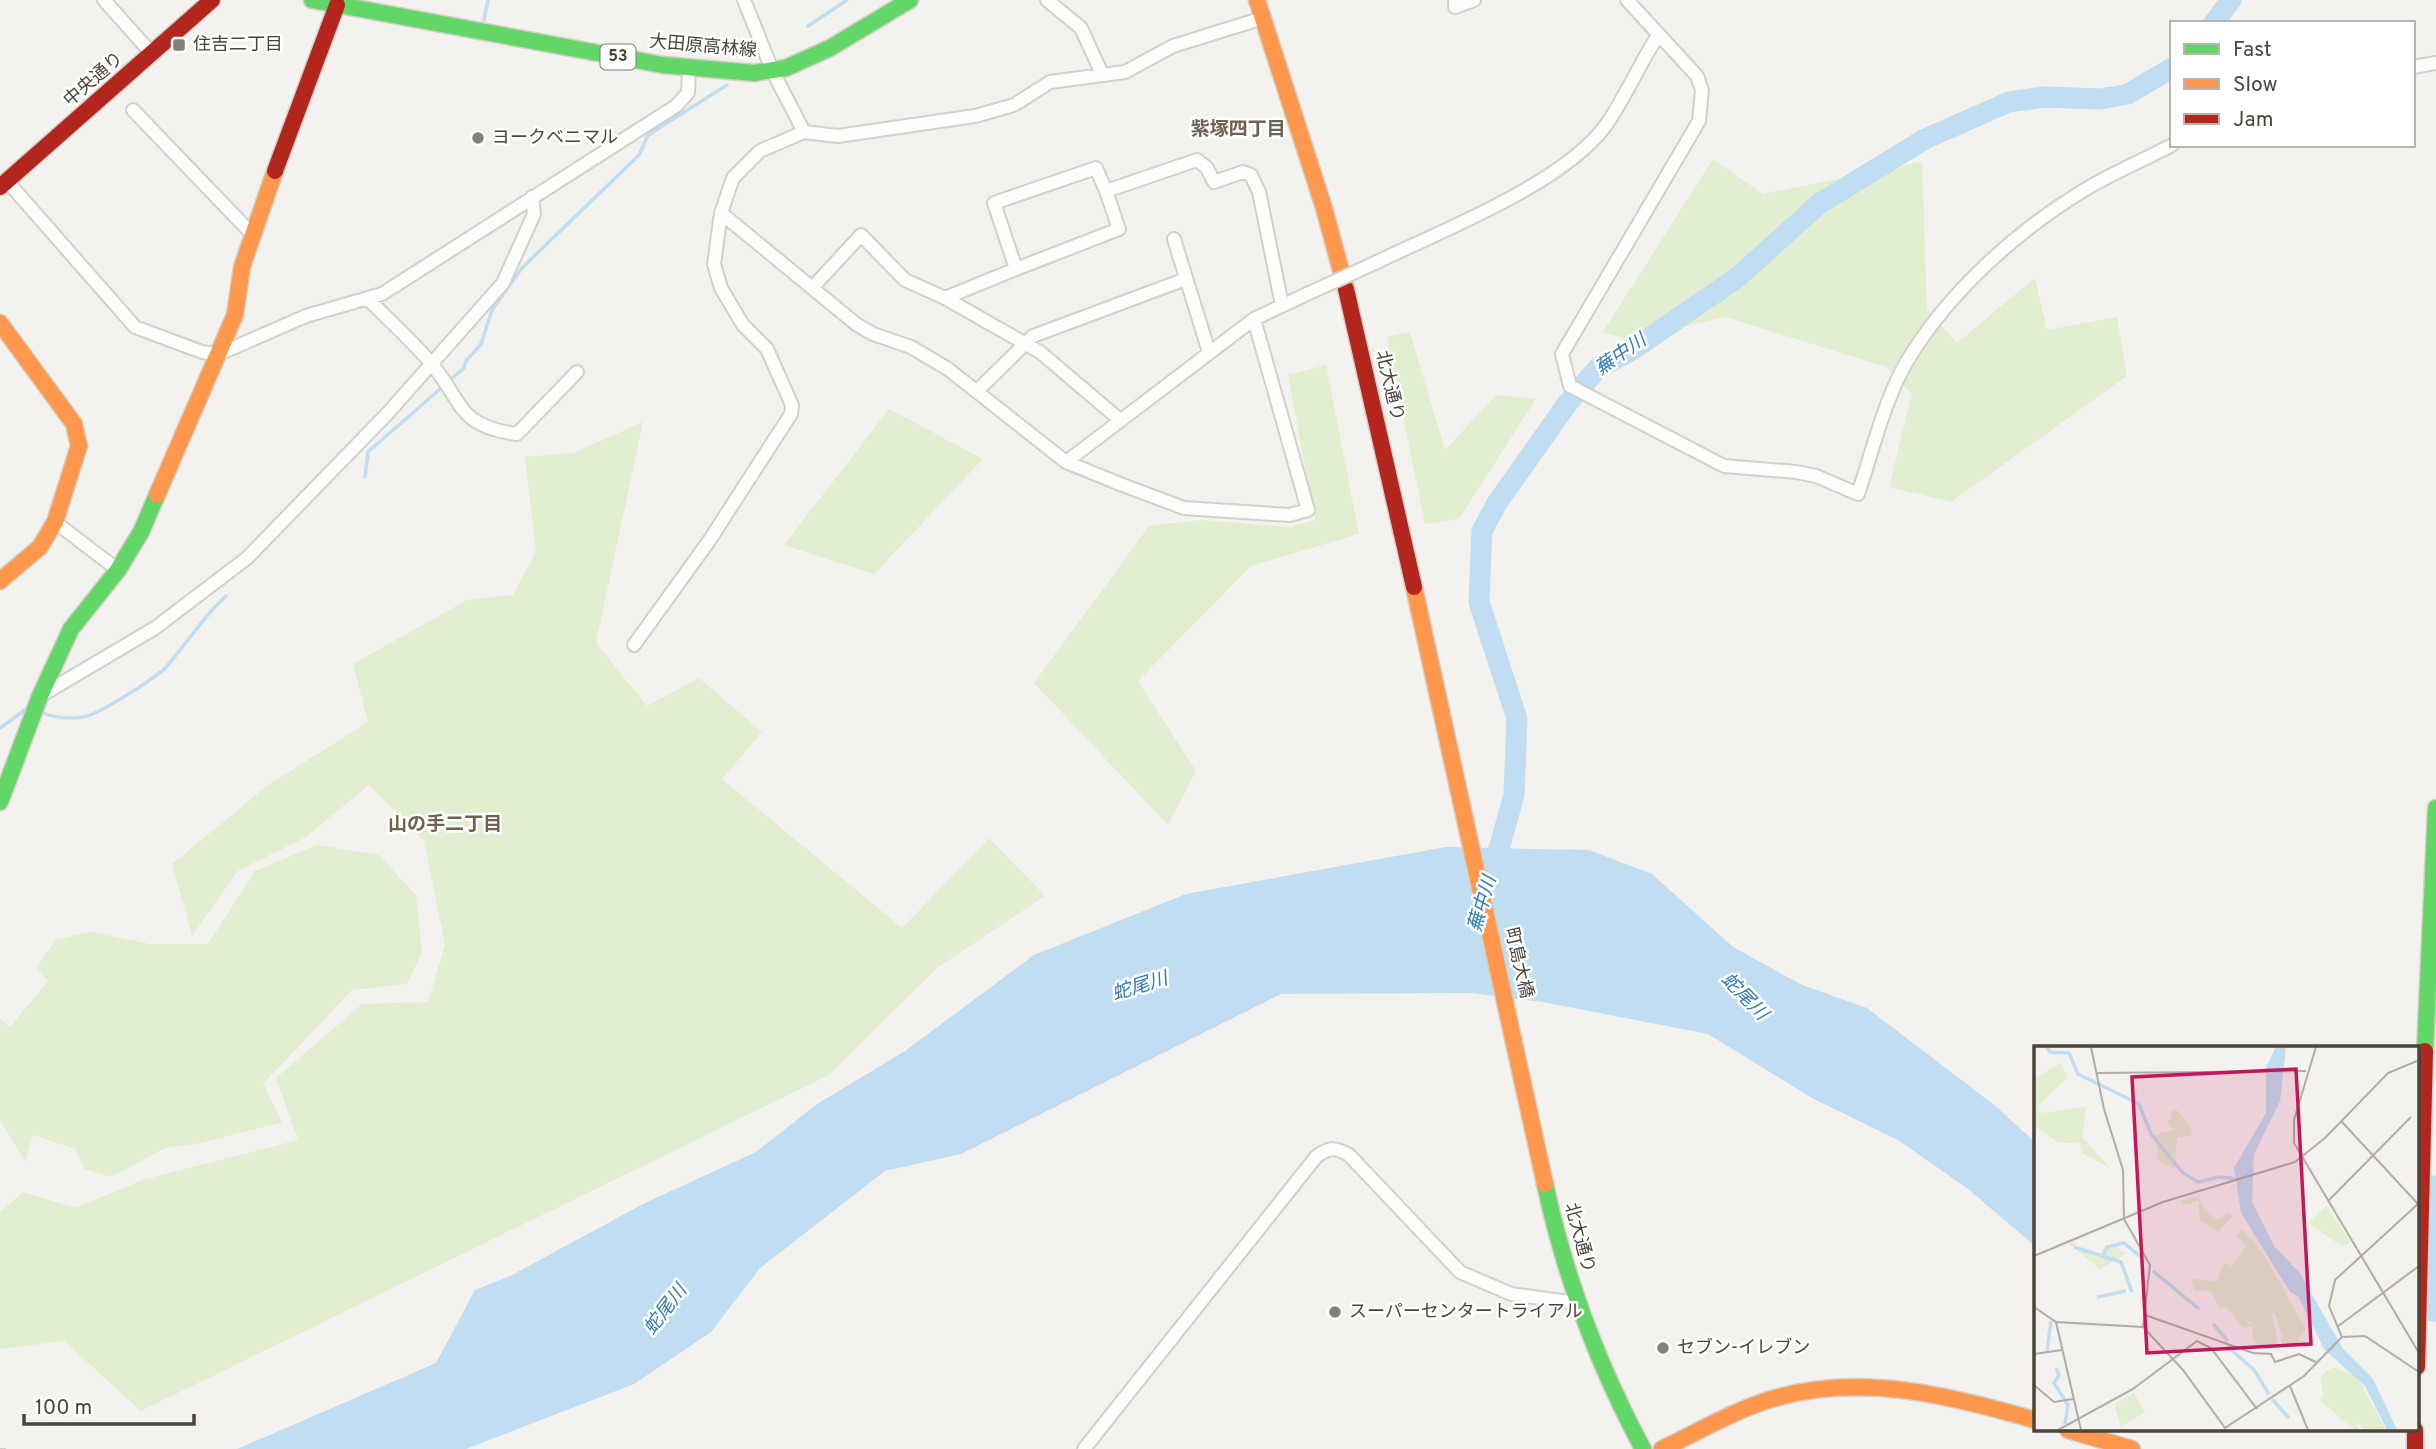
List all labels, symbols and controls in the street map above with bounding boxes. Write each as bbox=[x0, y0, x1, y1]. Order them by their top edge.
legend bbox=[2170, 21, 2415, 147]
street label: 大田原高林線 bbox=[648, 31, 758, 63]
place label: 住吉二丁目 bbox=[193, 34, 283, 57]
marker: 住吉二丁目 bbox=[171, 37, 187, 53]
text: Fast bbox=[2233, 37, 2272, 64]
road number: 53 bbox=[600, 44, 636, 69]
street label: 中央通り bbox=[59, 48, 129, 112]
text: Slow bbox=[2233, 72, 2278, 99]
text: Jam bbox=[2233, 107, 2274, 134]
district label: 紫塚四丁目 bbox=[1190, 118, 1286, 142]
place label: ヨークベニマル bbox=[492, 127, 618, 150]
marker: ヨークベニマル bbox=[470, 130, 486, 146]
water label: 蕪中川 bbox=[1591, 328, 1653, 381]
street label: 北大通り bbox=[1370, 348, 1408, 424]
district label: 山の手二丁目 bbox=[388, 813, 502, 837]
water label: 蕪中川 bbox=[1464, 871, 1503, 935]
street label: 町島大橋 bbox=[1499, 925, 1537, 1001]
water label: 蛇尾川 bbox=[1109, 967, 1173, 1007]
water label: 蛇尾川 bbox=[1716, 968, 1774, 1027]
inset map bbox=[2034, 1046, 2418, 1432]
street label: 北大通り bbox=[1559, 1200, 1599, 1276]
water label: 蛇尾川 bbox=[639, 1278, 694, 1340]
place label: スーパーセンタートライアル bbox=[1349, 1301, 1583, 1324]
marker: スーパーセンタートライアル bbox=[1327, 1304, 1343, 1320]
place label: セブン-イレブン bbox=[1677, 1337, 1810, 1360]
marker: セブン-イレブン bbox=[1655, 1340, 1671, 1356]
scale bar bbox=[24, 1382, 194, 1426]
text: 100 m bbox=[35, 1395, 92, 1422]

